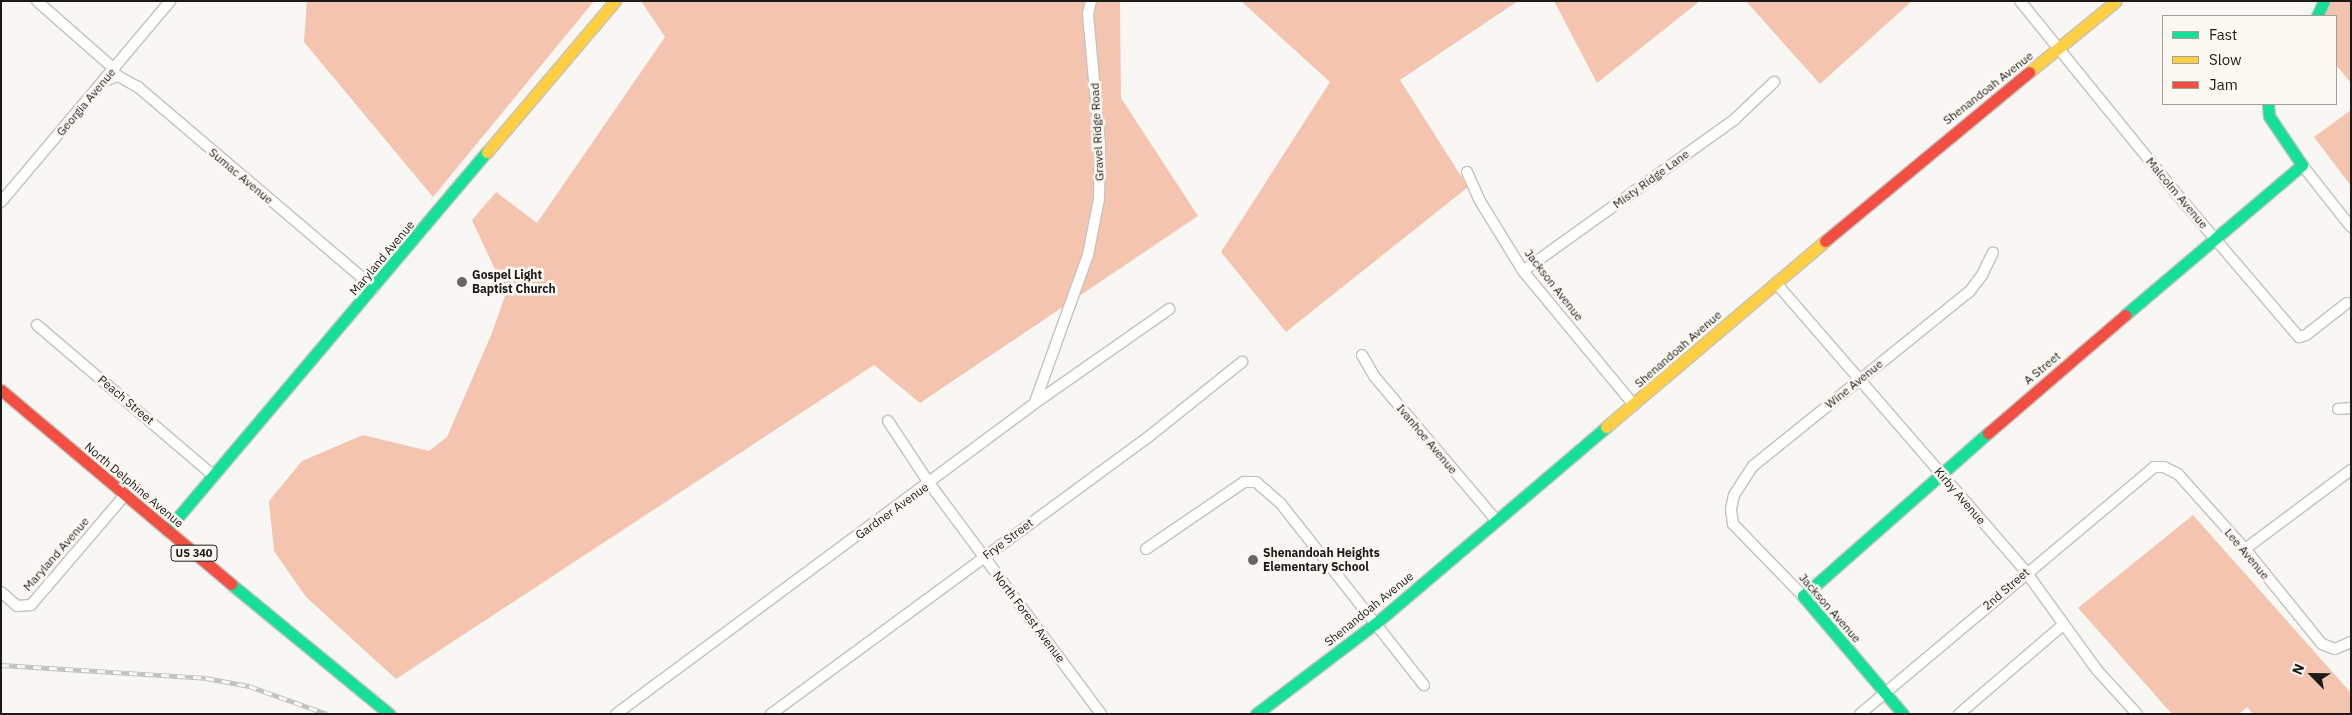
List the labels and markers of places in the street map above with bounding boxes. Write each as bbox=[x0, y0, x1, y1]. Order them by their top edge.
place label: Gospel Light Baptist Church bbox=[472, 268, 556, 296]
marker: Gospel Light Baptist Church bbox=[456, 276, 468, 288]
place label: Shenandoah Heights Elementary School bbox=[1263, 546, 1380, 574]
marker: Shenandoah Heights Elementary School bbox=[1247, 554, 1259, 566]

